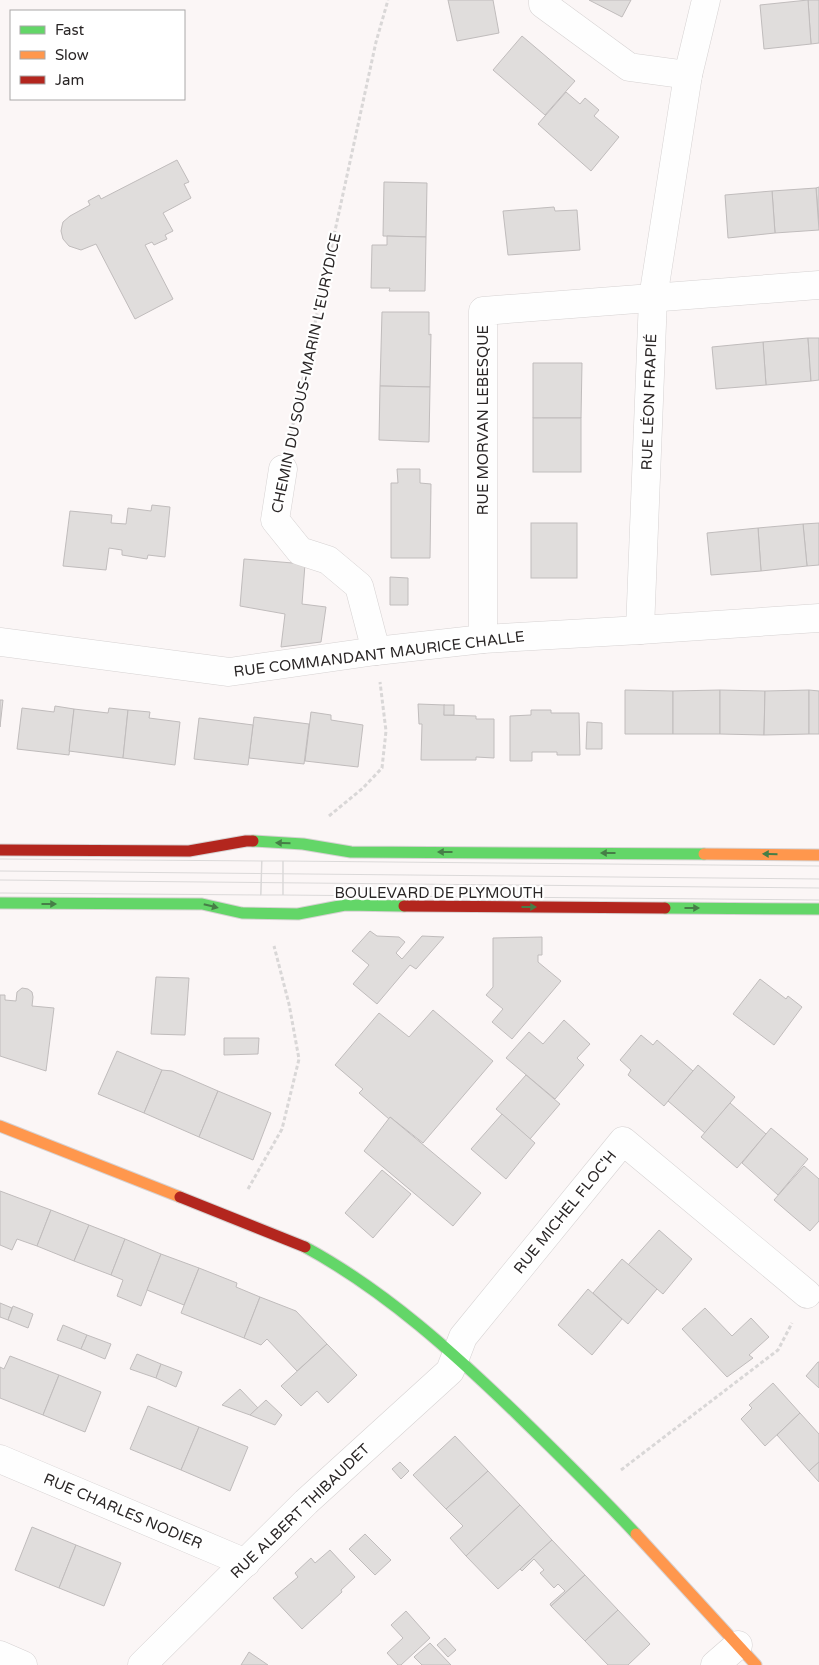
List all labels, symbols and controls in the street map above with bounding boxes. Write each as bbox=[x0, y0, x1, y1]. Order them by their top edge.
legend bbox=[10, 10, 185, 100]
text: Fast bbox=[55, 21, 85, 39]
text: Slow bbox=[55, 46, 89, 64]
text: Jam bbox=[55, 71, 84, 89]
street label: CHEMIN DU SOUS-MARIN L'EURYDICE bbox=[267, 231, 345, 515]
street label: RUE MORVAN LEBESQUE bbox=[474, 325, 492, 515]
street label: RUE LÉON FRAPIÉ bbox=[638, 333, 660, 471]
street label: RUE COMMANDANT MAURICE CHALLE bbox=[233, 627, 525, 681]
one-way arrow bbox=[275, 839, 291, 847]
one-way arrow bbox=[437, 848, 453, 856]
one-way arrow bbox=[600, 849, 616, 857]
one-way arrow bbox=[762, 850, 778, 858]
street label: BOULEVARD DE PLYMOUTH bbox=[334, 884, 544, 902]
one-way arrow bbox=[41, 900, 57, 908]
one-way arrow bbox=[203, 902, 218, 910]
one-way arrow bbox=[522, 903, 538, 911]
one-way arrow bbox=[684, 904, 700, 912]
street label: RUE MICHEL FLOC'H bbox=[510, 1147, 620, 1277]
street label: RUE ALBERT THIBAUDET bbox=[227, 1440, 373, 1582]
street label: RUE CHARLES NODIER bbox=[41, 1469, 205, 1553]

